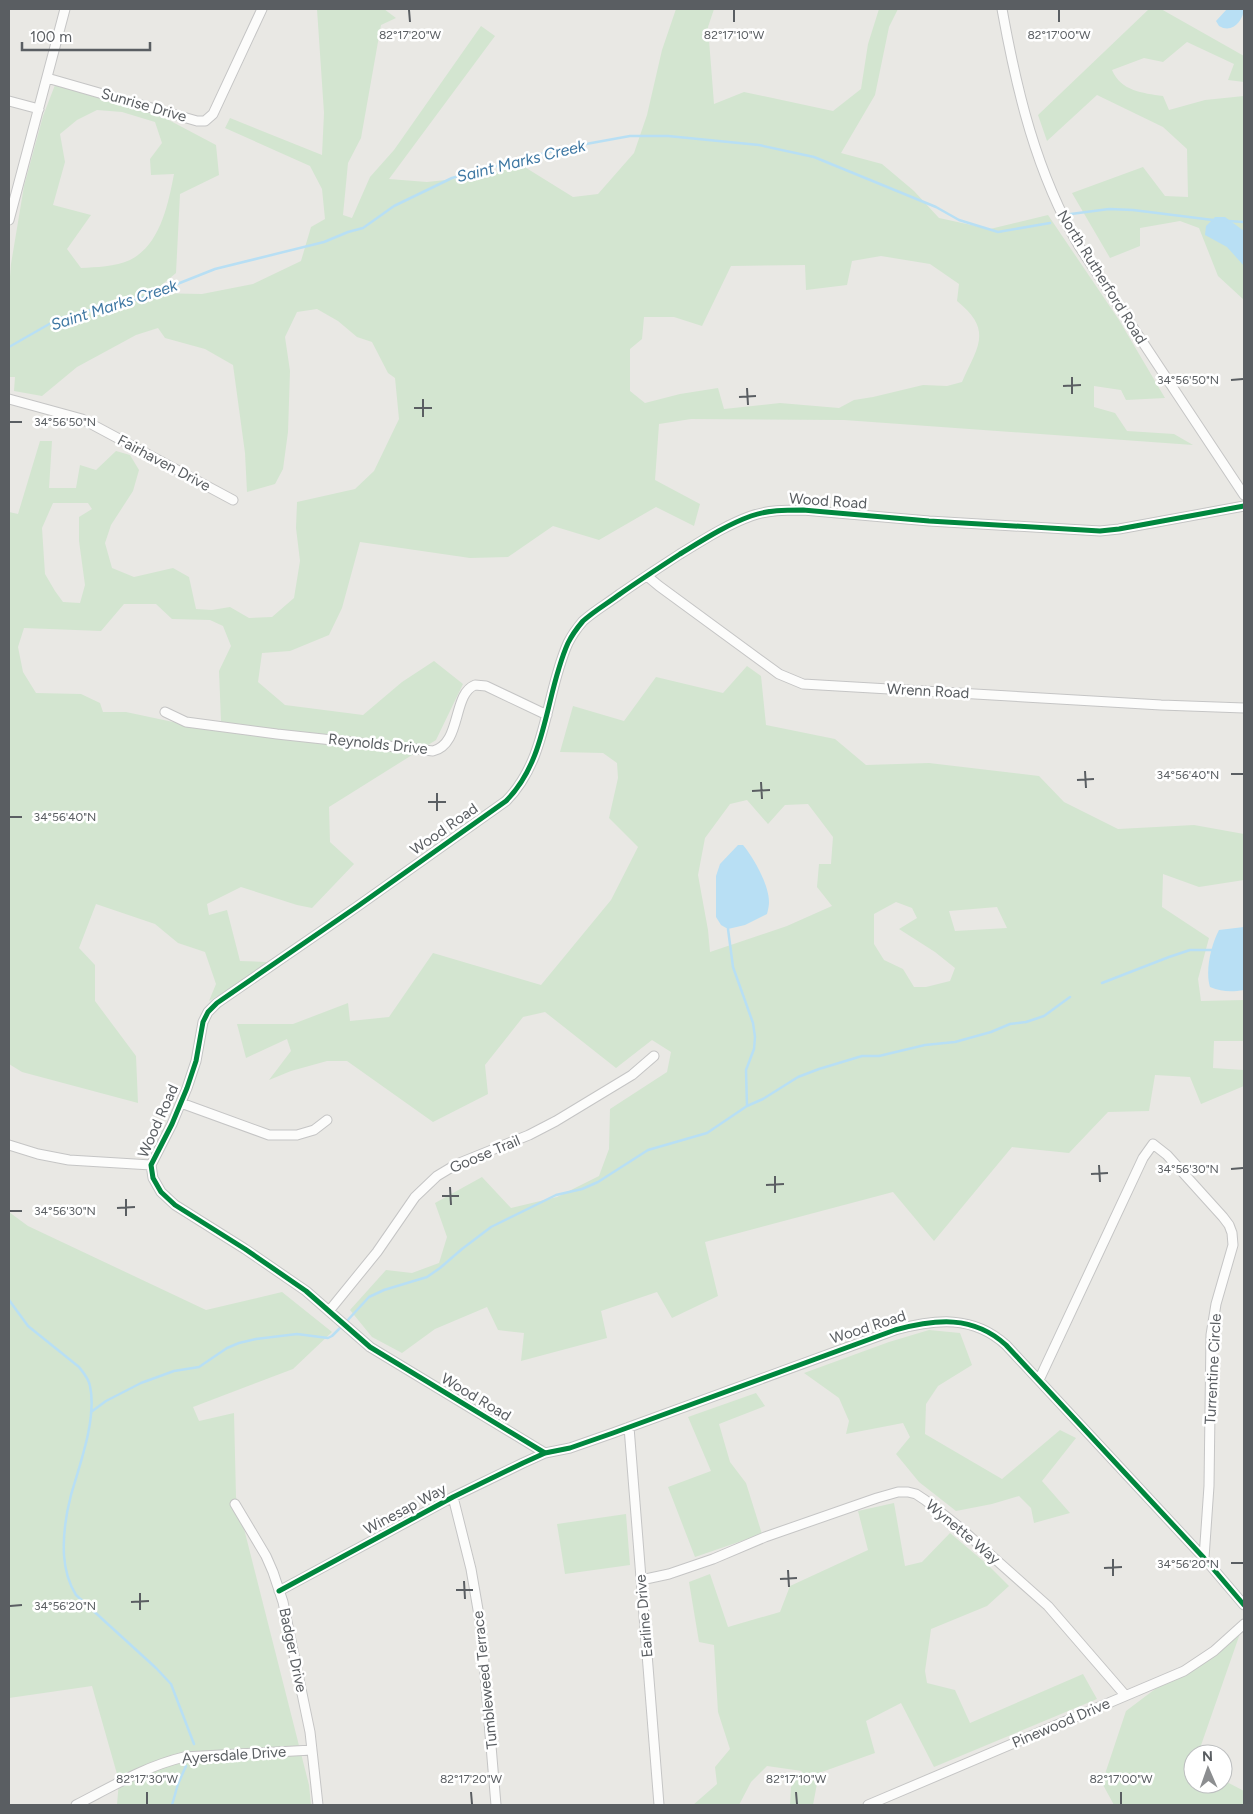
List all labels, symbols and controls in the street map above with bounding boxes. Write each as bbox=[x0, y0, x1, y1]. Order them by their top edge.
scale bar bbox=[22, 20, 150, 52]
text: 100 m bbox=[30, 28, 72, 46]
text: 82°17'20"W bbox=[379, 28, 442, 42]
text: 82°17'10"W bbox=[704, 28, 765, 42]
text: 82°17'00"W bbox=[1027, 28, 1091, 42]
street label: Sunrise Drive bbox=[99, 84, 189, 126]
water label: Saint Marks Creek bbox=[455, 136, 588, 186]
street label: North Rutherford Road bbox=[1053, 207, 1151, 347]
water label: Saint Marks Creek bbox=[48, 275, 181, 334]
text: 34°56'50"N bbox=[1157, 373, 1219, 387]
text: 34°56'50"N bbox=[34, 415, 96, 429]
street label: Fairhaven Drive bbox=[114, 431, 214, 495]
street label: Wood Road bbox=[788, 489, 868, 513]
street label: Wrenn Road bbox=[886, 680, 970, 702]
street label: Reynolds Drive bbox=[327, 730, 429, 758]
text: 34°56'40"N bbox=[1157, 768, 1219, 782]
street label: Wood Road bbox=[407, 799, 481, 859]
text: 34°56'40"N bbox=[34, 810, 96, 824]
street label: Wood Road bbox=[134, 1082, 182, 1160]
street label: Goose Trail bbox=[447, 1131, 523, 1177]
text: 34°56'30"N bbox=[1157, 1162, 1219, 1176]
text: 34°56'30"N bbox=[34, 1204, 96, 1218]
street label: Wood Road bbox=[828, 1306, 908, 1348]
street label: Turrentine Circle bbox=[1201, 1313, 1225, 1425]
street label: Wood Road bbox=[438, 1369, 514, 1425]
street label: Winesap Way bbox=[361, 1480, 449, 1538]
street label: Wynette Way bbox=[922, 1496, 1004, 1568]
text: 34°56'20"N bbox=[1157, 1557, 1219, 1571]
street label: Earline Drive bbox=[631, 1574, 657, 1658]
text: 34°56'20"N bbox=[34, 1599, 96, 1613]
street label: Badger Drive bbox=[275, 1606, 311, 1694]
street label: Tumbleweed Terrace bbox=[469, 1610, 501, 1750]
street label: Pinewood Drive bbox=[1009, 1694, 1113, 1752]
street label: Ayersdale Drive bbox=[181, 1742, 287, 1768]
north arrow bbox=[1183, 1744, 1233, 1794]
text: N bbox=[1202, 1748, 1213, 1765]
text: 82°17'30"W bbox=[116, 1772, 178, 1786]
text: 82°17'20"W bbox=[440, 1772, 503, 1786]
text: 82°17'10"W bbox=[766, 1772, 827, 1786]
text: 82°17'00"W bbox=[1089, 1772, 1153, 1786]

